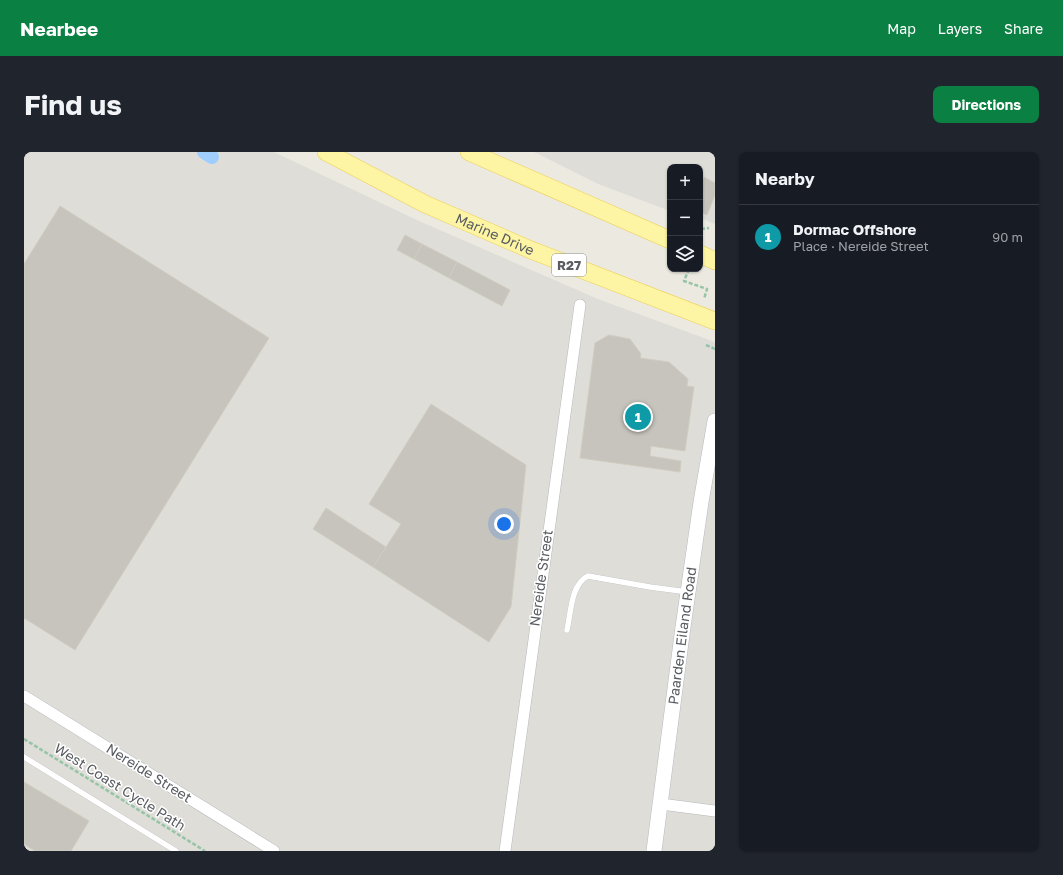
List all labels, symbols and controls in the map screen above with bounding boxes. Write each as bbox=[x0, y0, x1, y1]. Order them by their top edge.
text: Nearbee bbox=[20, 17, 98, 40]
text: Map bbox=[887, 20, 916, 37]
text: Layers bbox=[938, 20, 982, 37]
text: Share bbox=[1004, 20, 1043, 37]
button: Directions bbox=[933, 86, 1039, 123]
text: Find us bbox=[24, 88, 122, 121]
map controls bbox=[667, 164, 703, 272]
button: + bbox=[667, 164, 703, 200]
text: Nearby bbox=[755, 168, 815, 189]
button: − bbox=[667, 200, 703, 236]
street label: Marine Drive bbox=[453, 209, 537, 258]
text: Dormac Offshore bbox=[793, 220, 916, 238]
text: 1 bbox=[765, 229, 771, 245]
text: 90 m bbox=[992, 229, 1023, 245]
button: layers bbox=[667, 236, 703, 272]
text: Place · Nereide Street bbox=[793, 238, 929, 254]
road number: R27 bbox=[552, 254, 586, 276]
pin: 1 bbox=[625, 402, 651, 432]
your location bbox=[494, 514, 514, 534]
street label: Nereide Street bbox=[525, 528, 556, 627]
street label: Paarden Eiland Road bbox=[664, 566, 700, 706]
street label: West Coast Cycle Path bbox=[51, 739, 189, 834]
street label: Nereide Street bbox=[103, 740, 195, 806]

